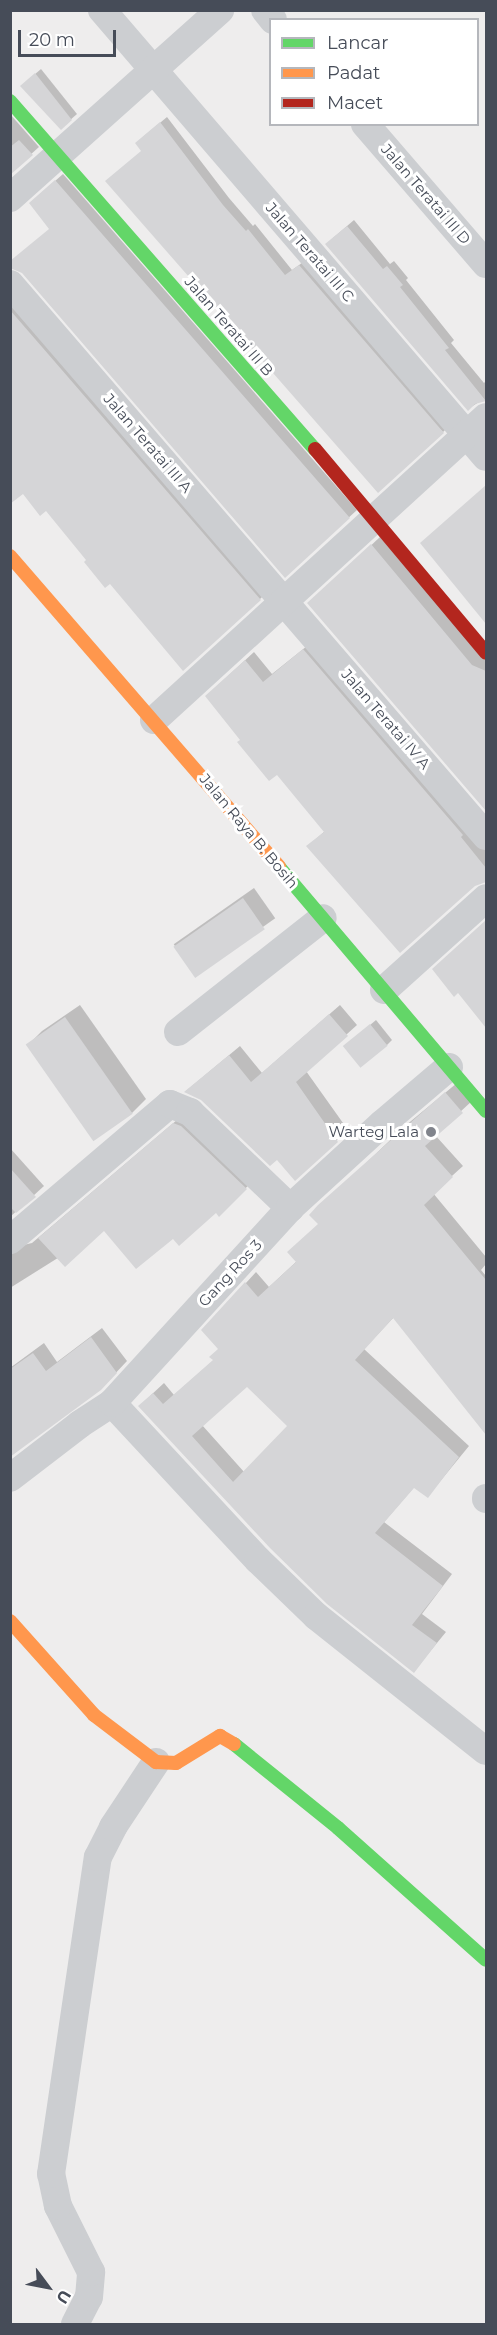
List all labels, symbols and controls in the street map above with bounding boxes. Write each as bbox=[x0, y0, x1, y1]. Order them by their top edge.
scale bar bbox=[21, 18, 118, 56]
legend bbox=[269, 18, 479, 126]
text: 20 m bbox=[29, 29, 75, 51]
text: Lancar bbox=[327, 32, 388, 54]
text: Padat bbox=[327, 62, 380, 84]
text: Macet bbox=[327, 92, 383, 114]
street label: Jalan Teratai III D bbox=[378, 140, 474, 248]
street label: Jalan Teratai III C bbox=[262, 199, 358, 305]
street label: Jalan Teratai III B bbox=[181, 273, 277, 379]
street label: Jalan Teratai III A bbox=[100, 390, 196, 496]
street label: Jalan Teratai IV A bbox=[338, 665, 434, 773]
street label: Jalan Raya B. Bosih bbox=[196, 770, 302, 892]
place label: Warteg Lala bbox=[328, 1123, 419, 1141]
marker: Warteg Lala bbox=[424, 1125, 438, 1139]
street label: Gang Ros 3 bbox=[195, 1236, 265, 1310]
north arrow bbox=[18, 2257, 78, 2317]
text: U bbox=[52, 2286, 75, 2307]

